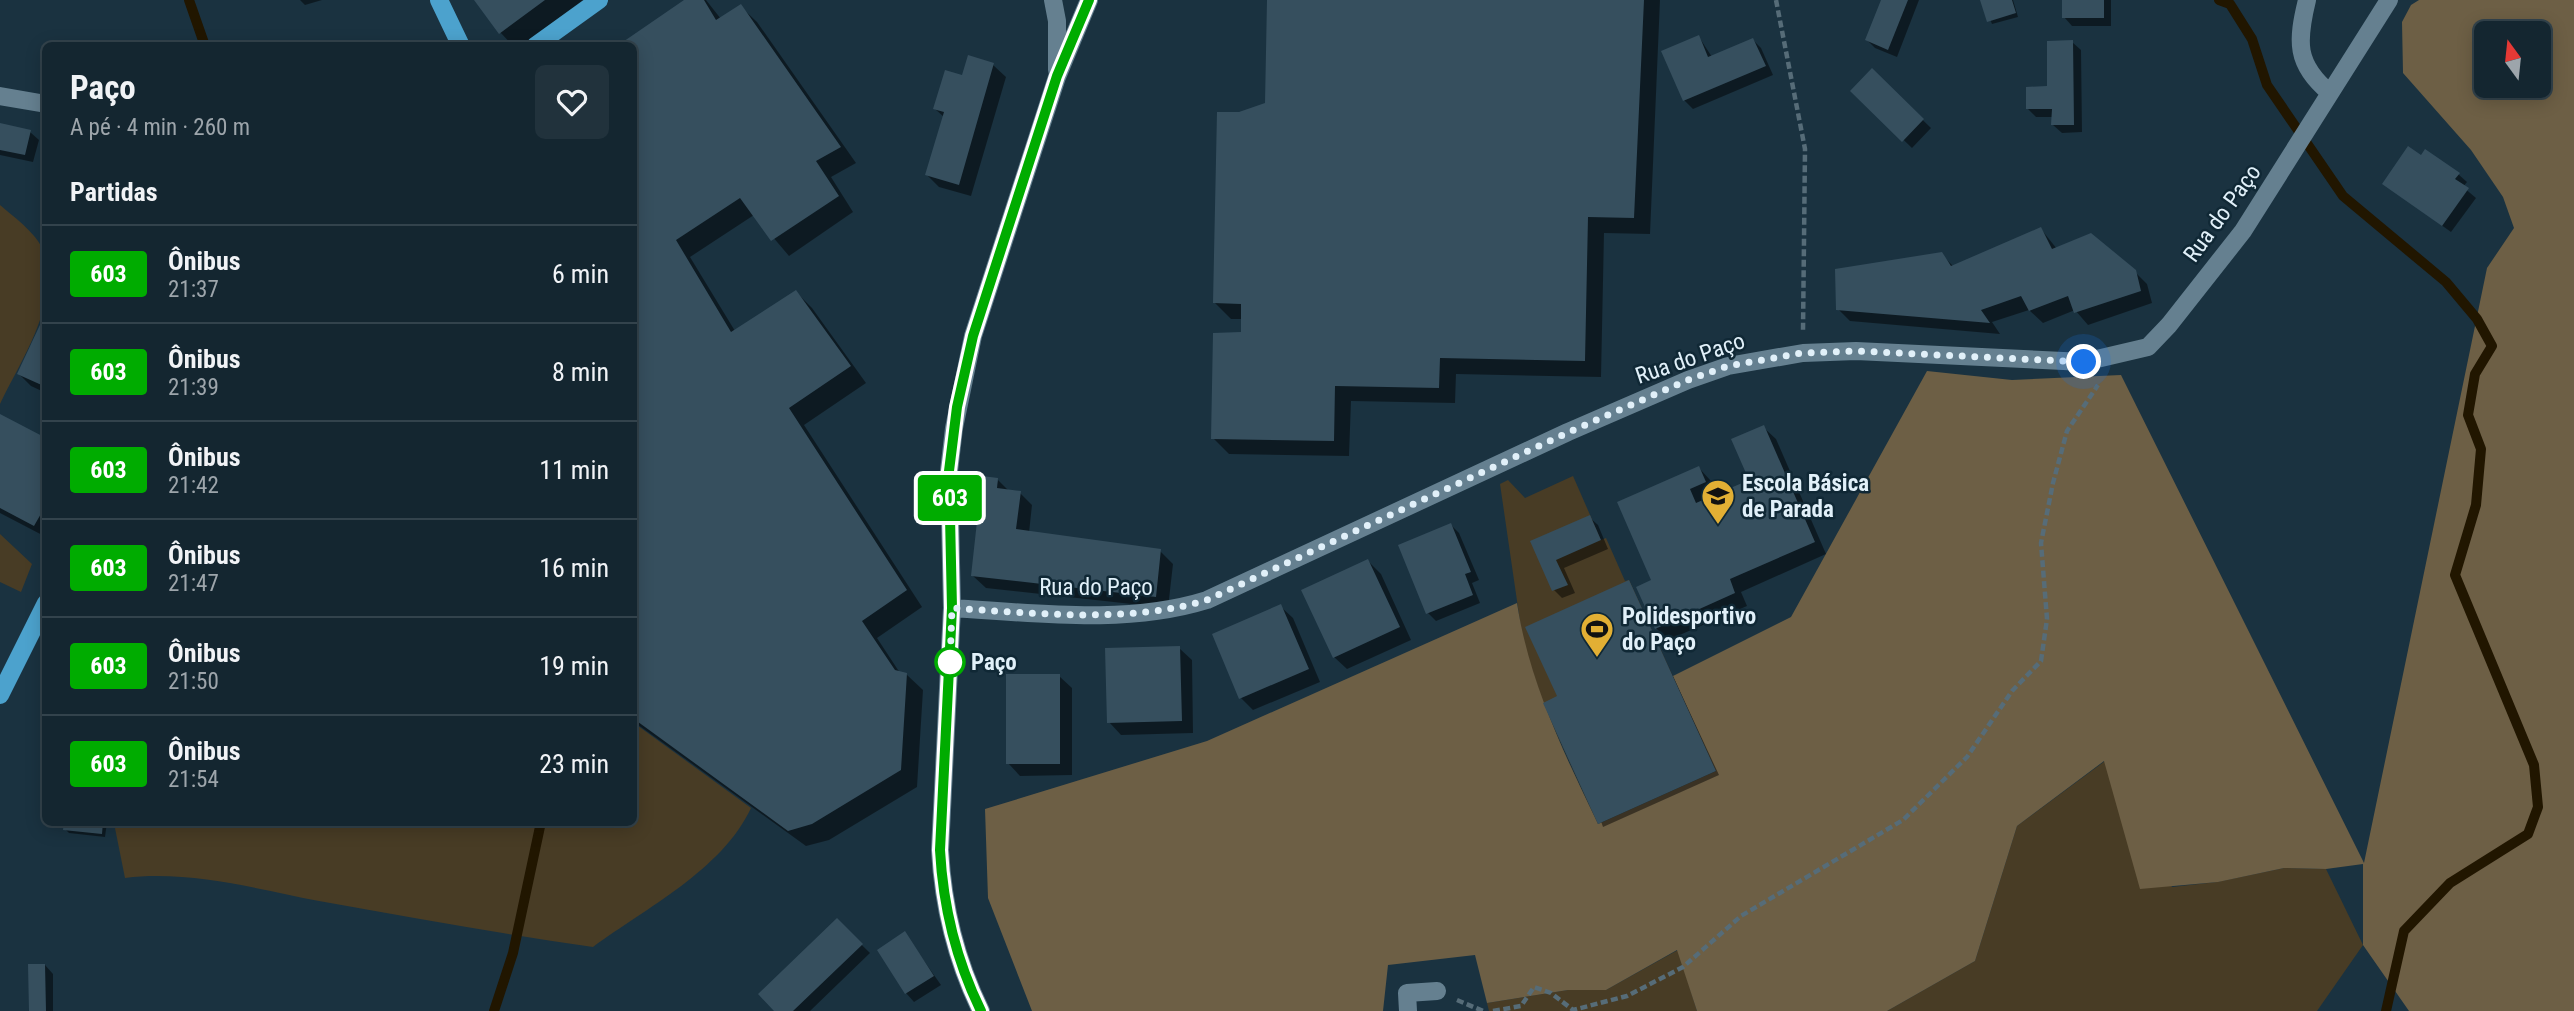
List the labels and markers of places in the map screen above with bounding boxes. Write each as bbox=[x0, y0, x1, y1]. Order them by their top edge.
place label: Escola Básica de Parada bbox=[1742, 470, 1869, 523]
school or university icon: Escola Básica de Parada bbox=[1699, 477, 1737, 526]
place label: Polidesportivo do Paço bbox=[1622, 603, 1756, 656]
sports icon: Polidesportivo do Paço bbox=[1578, 610, 1616, 659]
marker: Paço bbox=[935, 647, 965, 677]
place label: Paço bbox=[971, 649, 1017, 676]

